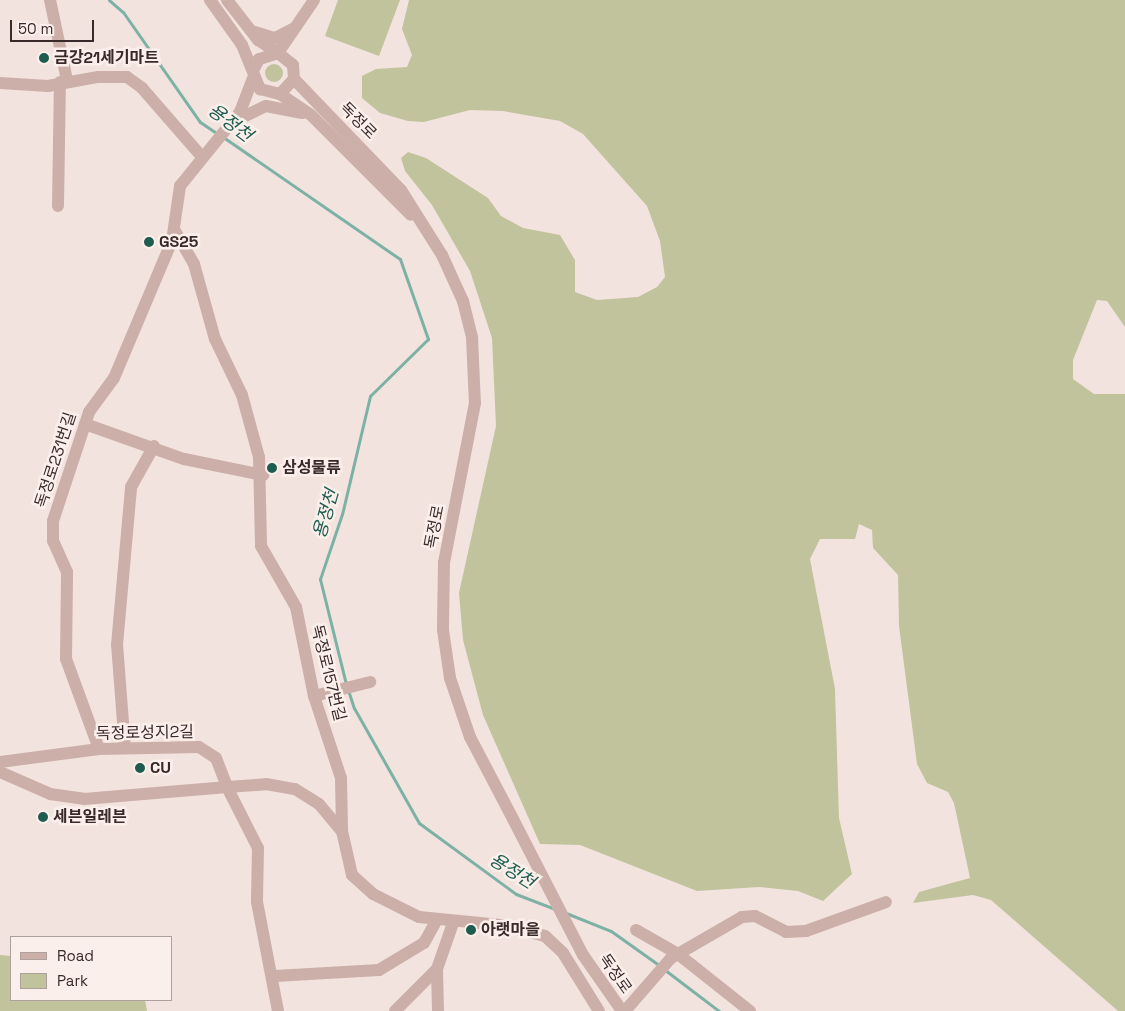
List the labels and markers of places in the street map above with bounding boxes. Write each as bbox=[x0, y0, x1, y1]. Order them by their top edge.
place label: 금강21세기마트 bbox=[54, 48, 159, 68]
marker: 금강21세기마트 bbox=[38, 52, 50, 64]
place label: GS25 bbox=[159, 232, 198, 252]
marker: GS25 bbox=[143, 236, 155, 248]
place label: 삼성물류 bbox=[282, 458, 341, 478]
marker: 삼성물류 bbox=[266, 462, 278, 474]
place label: CU bbox=[150, 758, 171, 778]
marker: CU bbox=[134, 762, 146, 774]
place label: 세븐일레븐 bbox=[53, 807, 127, 827]
marker: 세븐일레븐 bbox=[37, 811, 49, 823]
place label: 아랫마을 bbox=[481, 920, 540, 940]
marker: 아랫마을 bbox=[465, 924, 477, 936]

